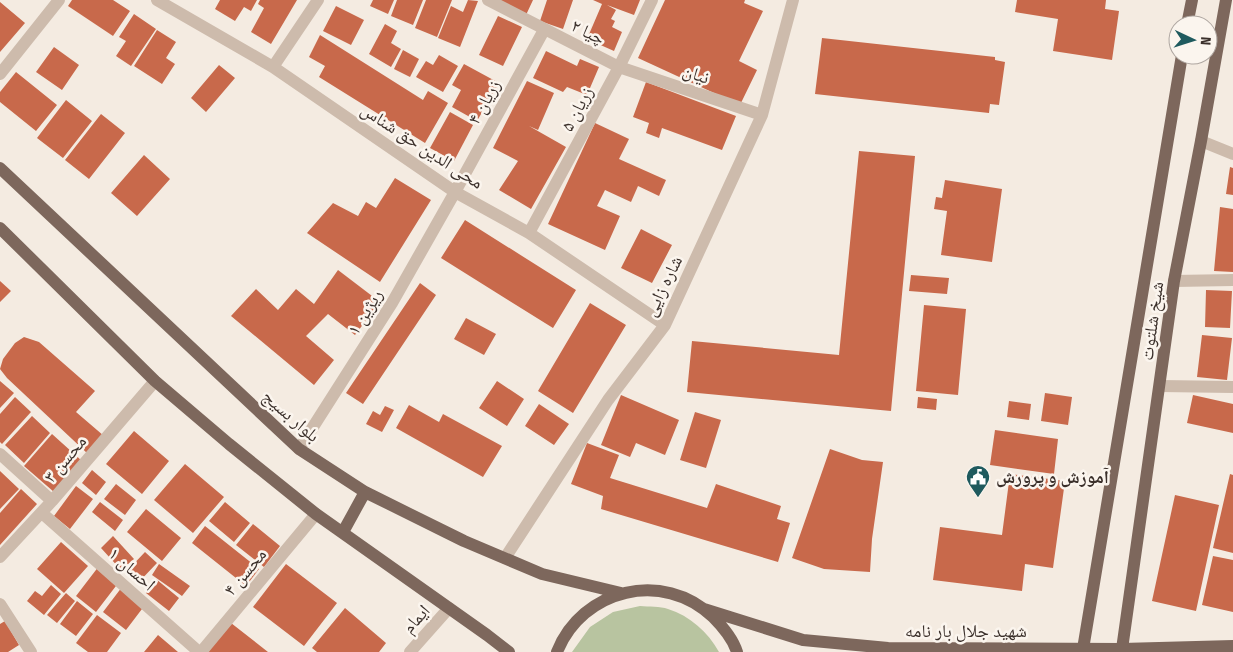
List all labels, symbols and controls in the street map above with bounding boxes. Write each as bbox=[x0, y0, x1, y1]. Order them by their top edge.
street label: چیا ۲ bbox=[568, 14, 608, 50]
north arrow bbox=[1168, 15, 1218, 65]
text: N bbox=[1197, 36, 1214, 46]
street label: نیان bbox=[680, 59, 712, 89]
street label: زریان ۴ bbox=[463, 76, 505, 128]
street label: زریان ۵ bbox=[556, 83, 598, 135]
street label: محی الدین حق شناس bbox=[357, 98, 487, 194]
street label: شاره زایی bbox=[639, 252, 687, 320]
street label: شیخ شلتوت bbox=[1136, 280, 1169, 362]
street label: ریژین ۱ bbox=[343, 285, 387, 339]
street label: بلوار بسیج bbox=[257, 385, 324, 448]
street label: محسن ۳ bbox=[39, 431, 91, 487]
public building icon: آموزش و پرورش bbox=[965, 464, 991, 498]
place label: آموزش و پرورش bbox=[996, 466, 1109, 488]
street label: احسان ۱ bbox=[104, 543, 160, 595]
street label: محسن ۴ bbox=[219, 544, 271, 600]
street label: ایمام bbox=[397, 600, 435, 639]
street label: شهید جلال بار نامه bbox=[905, 620, 1027, 642]

